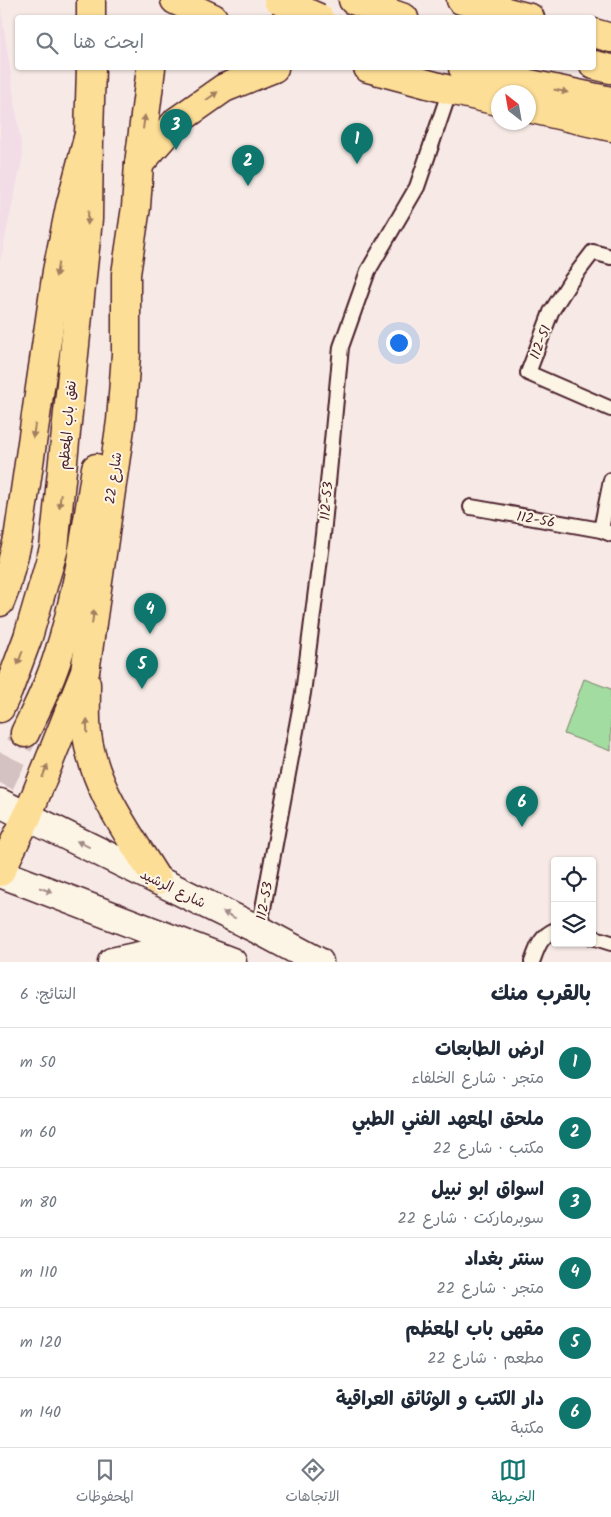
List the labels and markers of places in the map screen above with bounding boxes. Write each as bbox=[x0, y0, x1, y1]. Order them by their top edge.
pin: 3 bbox=[160, 109, 192, 150]
pin: 1 bbox=[341, 123, 373, 164]
pin: 2 bbox=[232, 145, 264, 186]
pin: 4 bbox=[134, 593, 166, 634]
pin: 5 bbox=[126, 648, 158, 689]
pin: 6 bbox=[506, 786, 538, 827]

